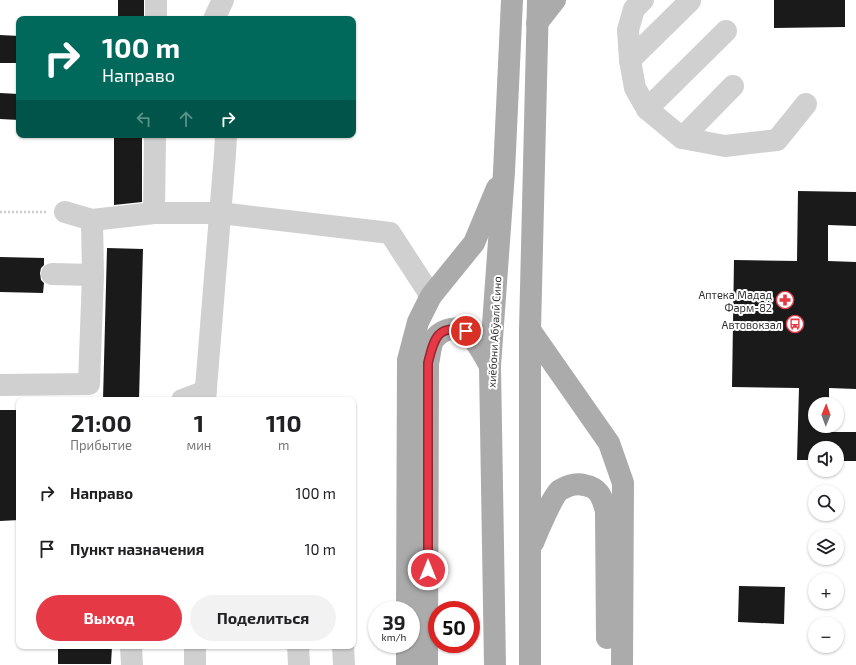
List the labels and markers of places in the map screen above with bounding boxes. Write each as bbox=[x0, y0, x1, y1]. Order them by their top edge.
place label: Аптека Мадад Фарм-82 bbox=[698, 288, 773, 314]
pharmacy icon: Аптека Мадад Фарм-82 bbox=[775, 290, 795, 310]
pin bbox=[449, 314, 483, 348]
bus stop icon: Автовокзал bbox=[785, 314, 805, 334]
place label: Автовокзал bbox=[722, 318, 782, 331]

